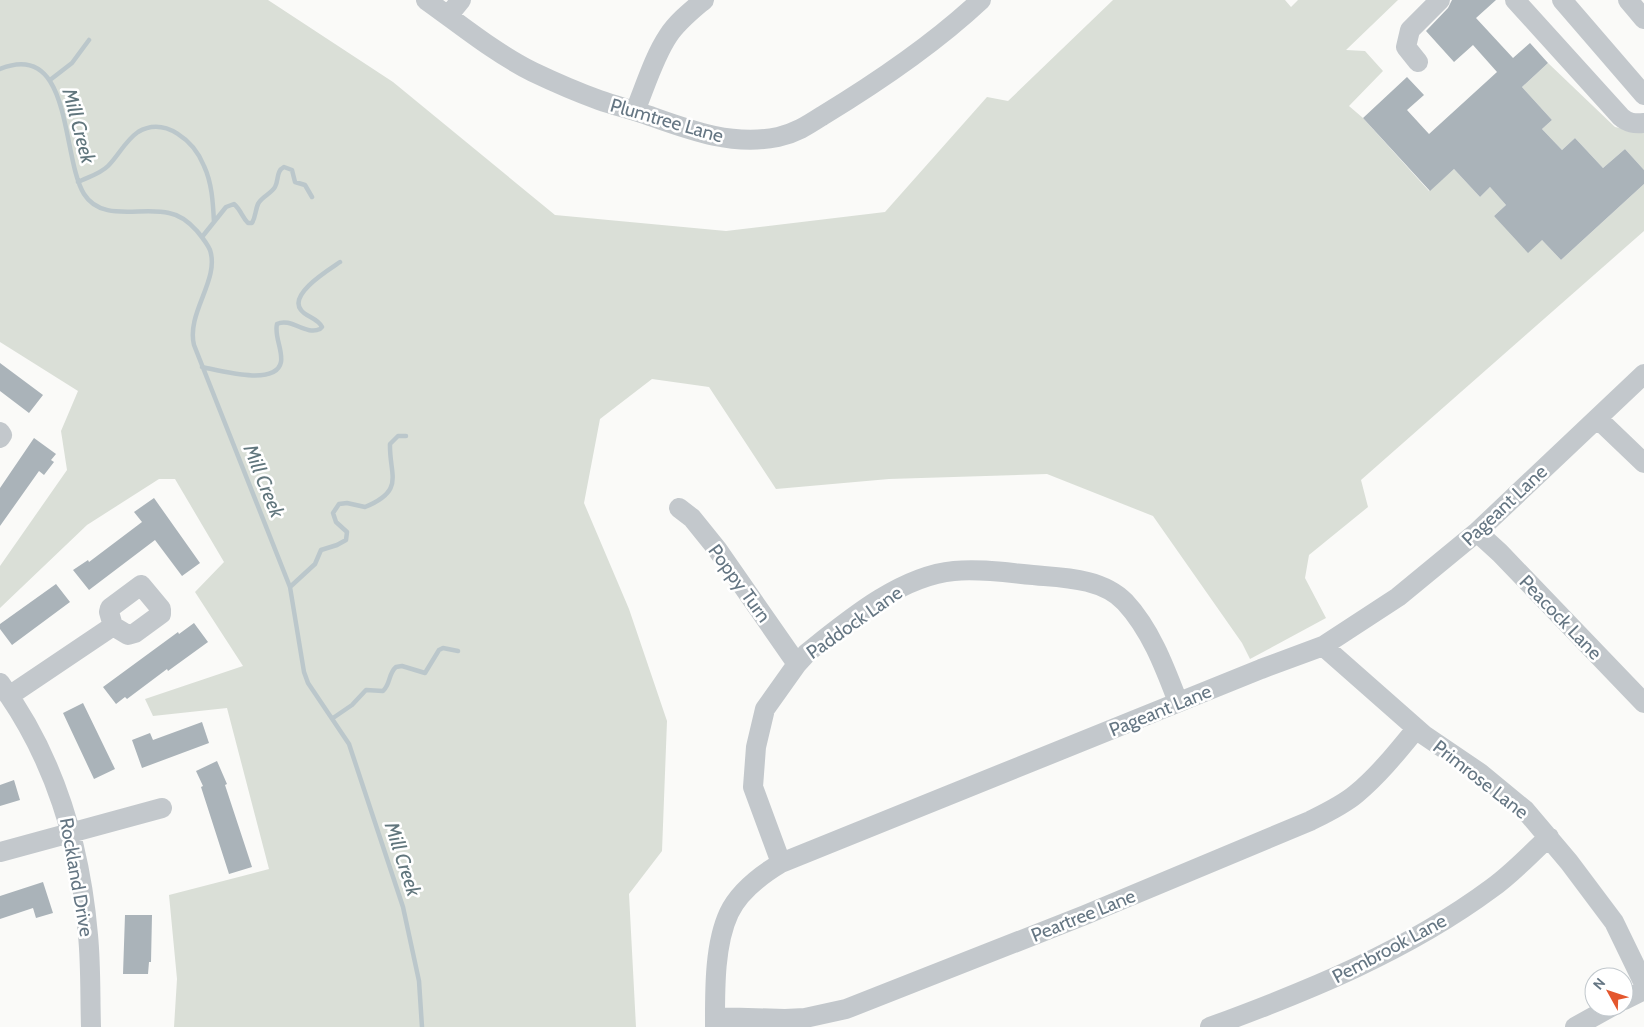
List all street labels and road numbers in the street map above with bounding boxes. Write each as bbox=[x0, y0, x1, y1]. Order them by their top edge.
street label: Plumtree Lane bbox=[608, 93, 726, 148]
street label: Pageant Lane bbox=[1457, 460, 1552, 551]
street label: Poppy Turn bbox=[704, 540, 776, 627]
street label: Peacock Lane bbox=[1515, 570, 1607, 665]
street label: Paddock Lane bbox=[802, 581, 907, 664]
street label: Pageant Lane bbox=[1106, 679, 1215, 741]
street label: Primrose Lane bbox=[1429, 735, 1533, 824]
street label: Rockland Drive bbox=[55, 816, 98, 939]
street label: Peartree Lane bbox=[1028, 884, 1139, 947]
street label: Pembrook Lane bbox=[1328, 909, 1450, 988]

